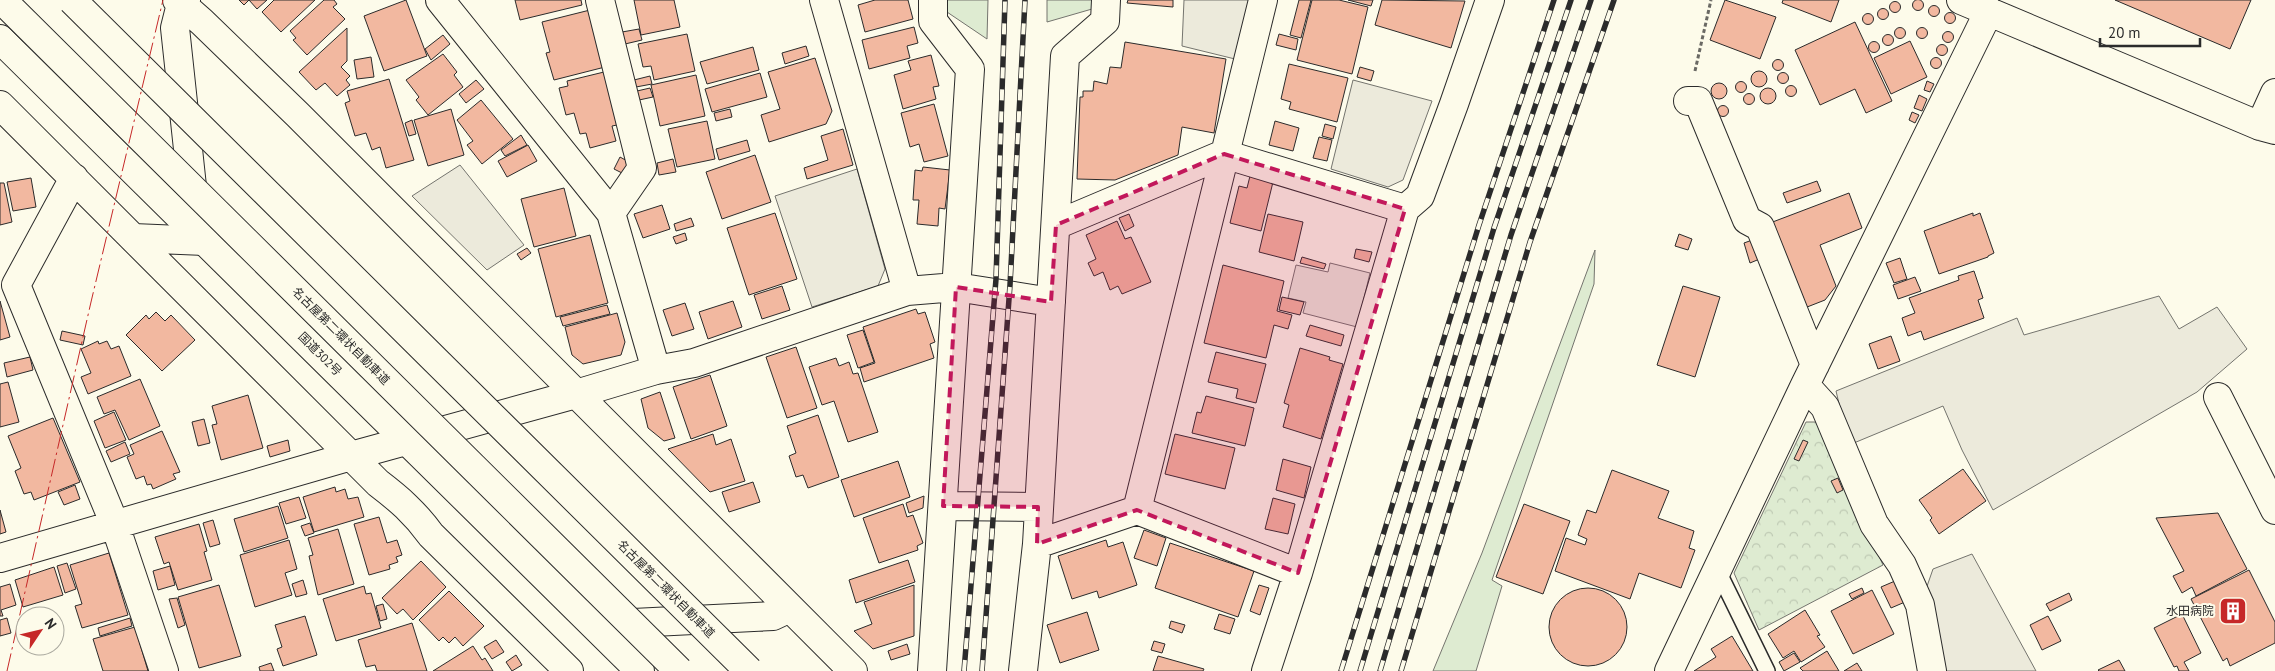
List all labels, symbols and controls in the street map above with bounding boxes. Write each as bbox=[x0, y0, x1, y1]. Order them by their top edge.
scale bar bbox=[2100, 15, 2200, 47]
text: 20 m bbox=[2108, 23, 2141, 42]
street label: 名古屋第二環状自動車道 bbox=[289, 284, 393, 388]
street label: 国道302号 bbox=[295, 329, 345, 379]
street label: 名古屋第二環状自動車道 bbox=[614, 537, 718, 641]
building icon: 水田病院 bbox=[2218, 596, 2248, 626]
place label: 水田病院 bbox=[2166, 603, 2214, 618]
north arrow bbox=[15, 606, 65, 656]
text: N bbox=[41, 615, 61, 632]

